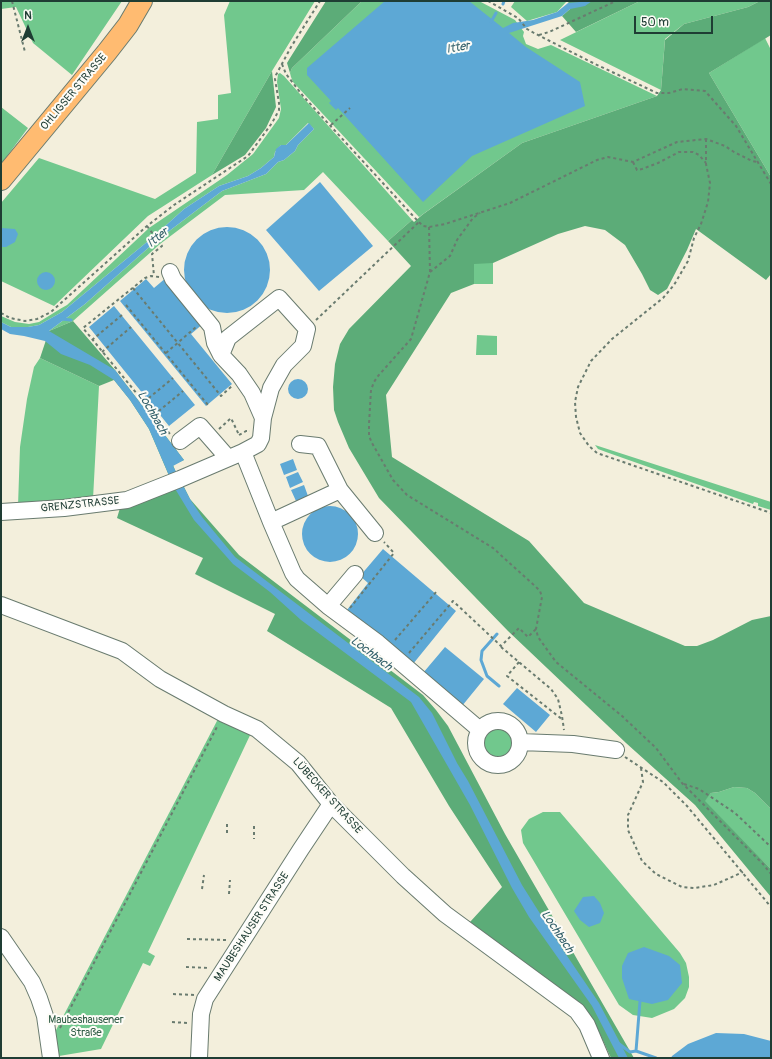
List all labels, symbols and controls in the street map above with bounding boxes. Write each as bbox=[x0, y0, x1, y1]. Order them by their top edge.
north arrow bbox=[8, 8, 48, 48]
scale bar bbox=[636, 8, 715, 34]
text: N bbox=[24, 9, 32, 22]
text: 50 m bbox=[641, 15, 669, 30]
water label: Itter bbox=[445, 39, 471, 57]
street label: OHLIGSER STRASSE bbox=[38, 51, 110, 133]
water label: Itter bbox=[144, 225, 172, 251]
water label: Lochbach bbox=[134, 389, 170, 437]
street label: GRENZSTRASSE bbox=[40, 494, 120, 516]
water label: Lochbach bbox=[347, 634, 395, 674]
street label: LÜBECKER STRASSE bbox=[289, 755, 365, 837]
street label: MAUBESHAUSER STRASSE bbox=[212, 870, 292, 984]
water label: Lochbach bbox=[538, 908, 576, 956]
park label: Maubeshausener Straße bbox=[48, 1013, 124, 1039]

